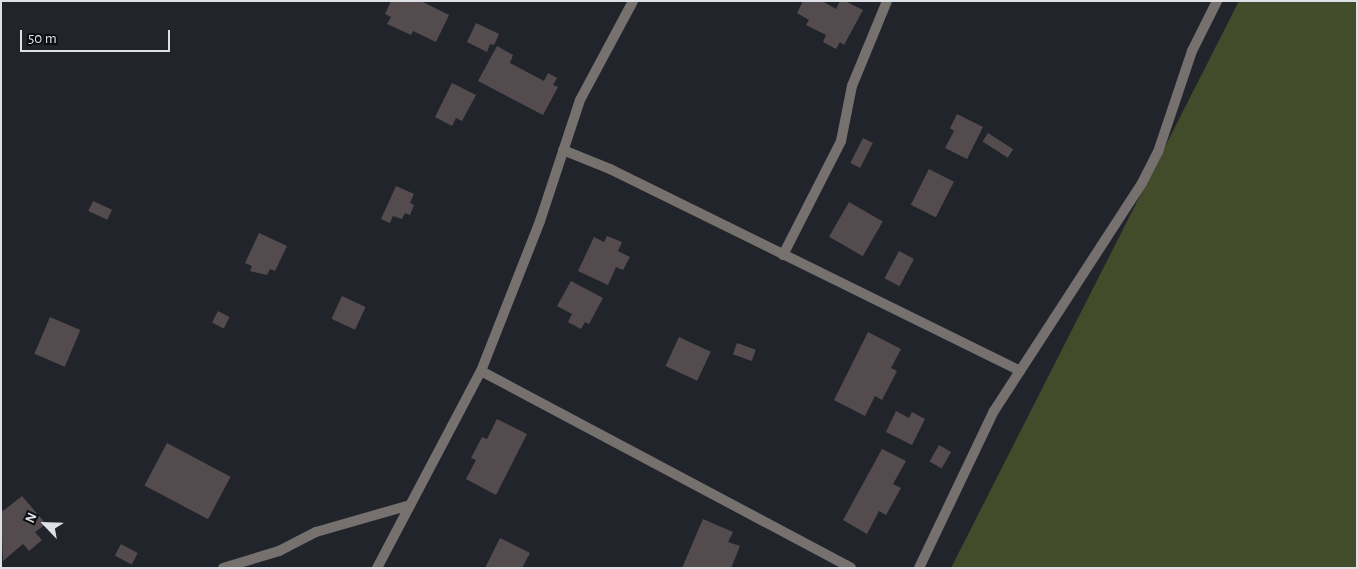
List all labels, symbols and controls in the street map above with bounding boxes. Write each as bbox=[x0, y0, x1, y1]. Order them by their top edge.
scale bar bbox=[22, 20, 172, 52]
text: 50 m bbox=[28, 31, 57, 46]
north arrow bbox=[20, 499, 70, 549]
text: N bbox=[23, 511, 40, 525]

